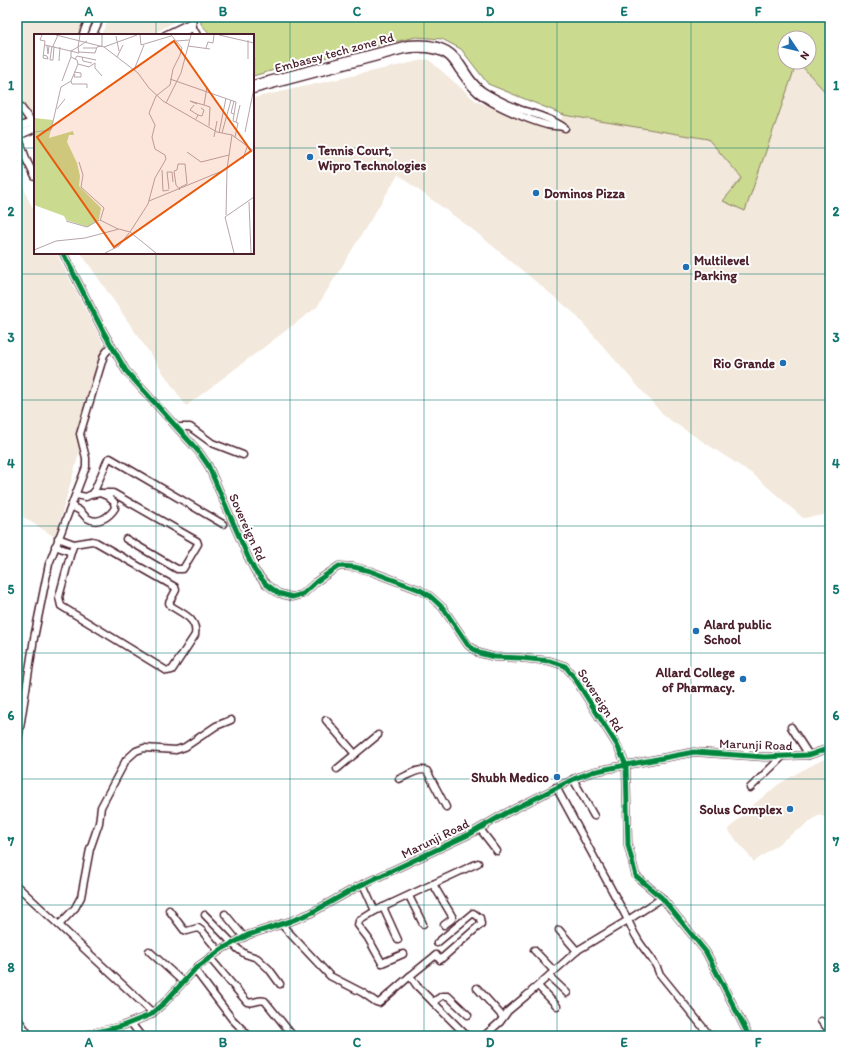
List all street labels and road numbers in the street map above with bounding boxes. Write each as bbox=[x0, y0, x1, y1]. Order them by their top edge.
street label: Embassy tech zone Rd bbox=[273, 29, 395, 76]
street label: Sovereign Rd bbox=[226, 491, 269, 563]
street label: Sovereign Rd bbox=[575, 666, 627, 735]
street label: Marunji Road bbox=[719, 736, 793, 753]
street label: Marunji Road bbox=[399, 816, 472, 861]

